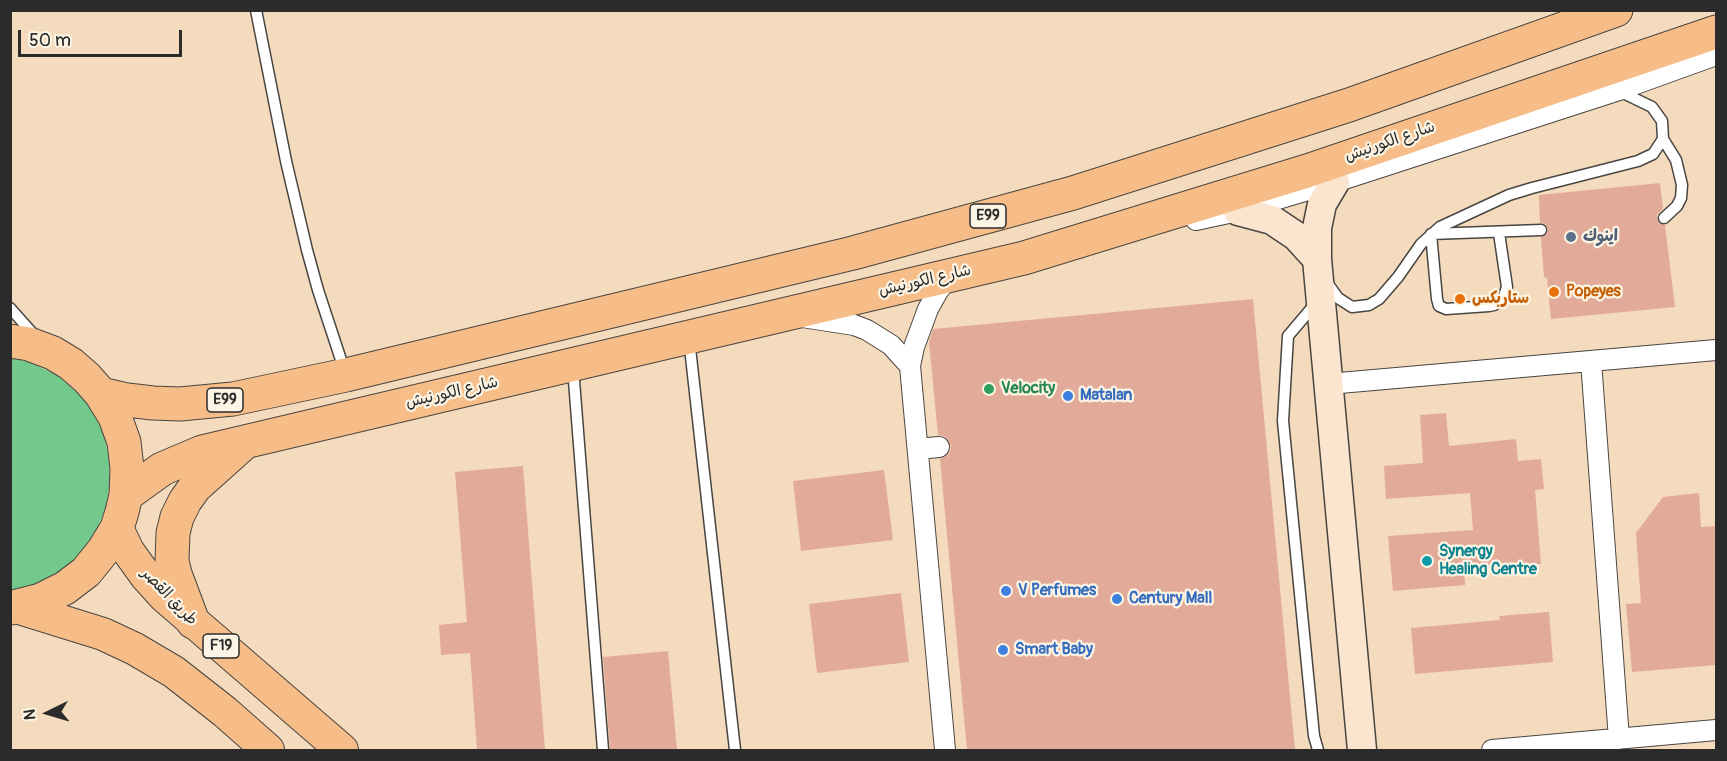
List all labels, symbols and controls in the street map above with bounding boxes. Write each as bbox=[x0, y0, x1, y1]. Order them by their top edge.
scale bar bbox=[21, 18, 184, 56]
text: 50 m bbox=[29, 29, 71, 52]
street label: شارع الكورنيش bbox=[1342, 118, 1438, 166]
road number: E99 bbox=[970, 204, 1006, 228]
place label: اينوك bbox=[1583, 227, 1618, 247]
marker: اينوك bbox=[1564, 230, 1578, 244]
street label: شارع الكورنيش bbox=[877, 261, 973, 301]
place label: Popeyes bbox=[1566, 282, 1621, 302]
marker: Popeyes bbox=[1547, 285, 1561, 299]
place label: ستاربكس bbox=[1472, 289, 1529, 309]
marker: ستاربكس bbox=[1453, 292, 1467, 306]
street label: شارع الكورنيش bbox=[404, 373, 500, 413]
place label: Velocity bbox=[1001, 379, 1055, 399]
marker: Velocity bbox=[982, 382, 996, 396]
place label: Matalan bbox=[1080, 386, 1132, 406]
road number: E99 bbox=[207, 388, 243, 412]
marker: Matalan bbox=[1061, 389, 1075, 403]
place label: Synergy Healing Centre bbox=[1439, 542, 1537, 580]
marker: Synergy Healing Centre bbox=[1420, 554, 1434, 568]
street label: طريق القصر bbox=[137, 564, 201, 630]
place label: V Perfumes bbox=[1018, 581, 1096, 601]
marker: V Perfumes bbox=[999, 584, 1013, 598]
place label: Century Mall bbox=[1129, 589, 1212, 609]
marker: Century Mall bbox=[1110, 592, 1124, 606]
road number: F19 bbox=[203, 634, 239, 658]
place label: Smart Baby bbox=[1015, 640, 1093, 660]
marker: Smart Baby bbox=[996, 643, 1010, 657]
north arrow bbox=[18, 683, 78, 743]
text: N bbox=[20, 708, 41, 721]

